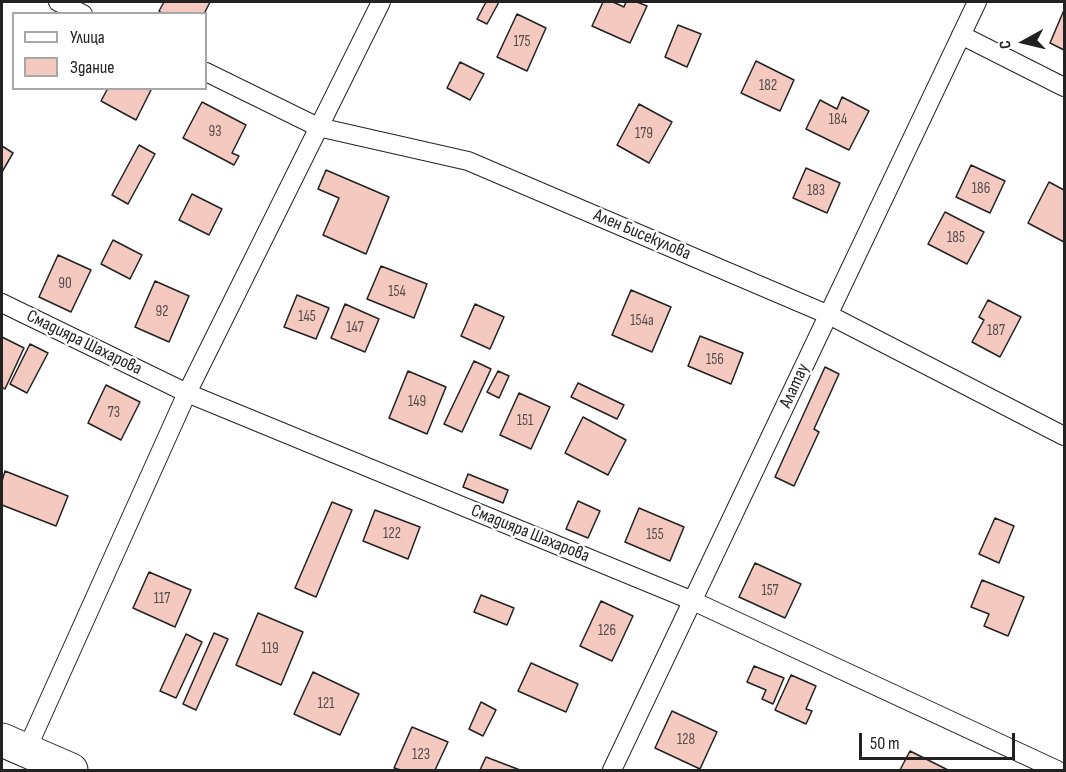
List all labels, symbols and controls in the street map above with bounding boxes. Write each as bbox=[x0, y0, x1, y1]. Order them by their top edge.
legend bbox=[12, 12, 207, 90]
north arrow bbox=[994, 12, 1054, 72]
text: Улица bbox=[70, 27, 105, 48]
house number: 175 bbox=[513, 33, 531, 51]
text: С bbox=[996, 39, 1016, 50]
text: Здание bbox=[70, 57, 115, 78]
house number: 182 bbox=[759, 77, 777, 95]
house number: 184 bbox=[829, 111, 847, 129]
house number: 93 bbox=[209, 123, 221, 141]
house number: 179 bbox=[635, 125, 653, 143]
house number: 186 bbox=[972, 180, 990, 198]
house number: 183 bbox=[807, 182, 825, 200]
street label: Ален Бисекулова bbox=[590, 205, 694, 265]
house number: 185 bbox=[947, 229, 965, 247]
house number: 90 bbox=[58, 275, 72, 293]
house number: 154 bbox=[388, 283, 406, 301]
house number: 92 bbox=[156, 303, 168, 321]
street label: Смадияра Шахарова bbox=[23, 306, 145, 380]
house number: 145 bbox=[298, 308, 316, 326]
house number: 154а bbox=[630, 312, 654, 330]
house number: 147 bbox=[346, 319, 364, 337]
house number: 187 bbox=[987, 322, 1005, 340]
house number: 156 bbox=[706, 351, 724, 369]
street label: Алатау bbox=[775, 360, 815, 412]
house number: 149 bbox=[408, 393, 426, 411]
house number: 73 bbox=[108, 404, 120, 422]
house number: 151 bbox=[517, 412, 533, 430]
street label: Смадияра Шахарова bbox=[468, 500, 592, 568]
house number: 122 bbox=[383, 525, 401, 543]
house number: 155 bbox=[646, 526, 664, 544]
house number: 157 bbox=[761, 582, 779, 600]
house number: 117 bbox=[154, 590, 170, 608]
house number: 126 bbox=[598, 622, 616, 640]
house number: 119 bbox=[261, 640, 279, 658]
house number: 121 bbox=[318, 695, 334, 713]
scale bar bbox=[862, 721, 1018, 759]
house number: 128 bbox=[677, 731, 695, 749]
text: 50 m bbox=[870, 733, 900, 754]
house number: 123 bbox=[412, 746, 430, 764]

